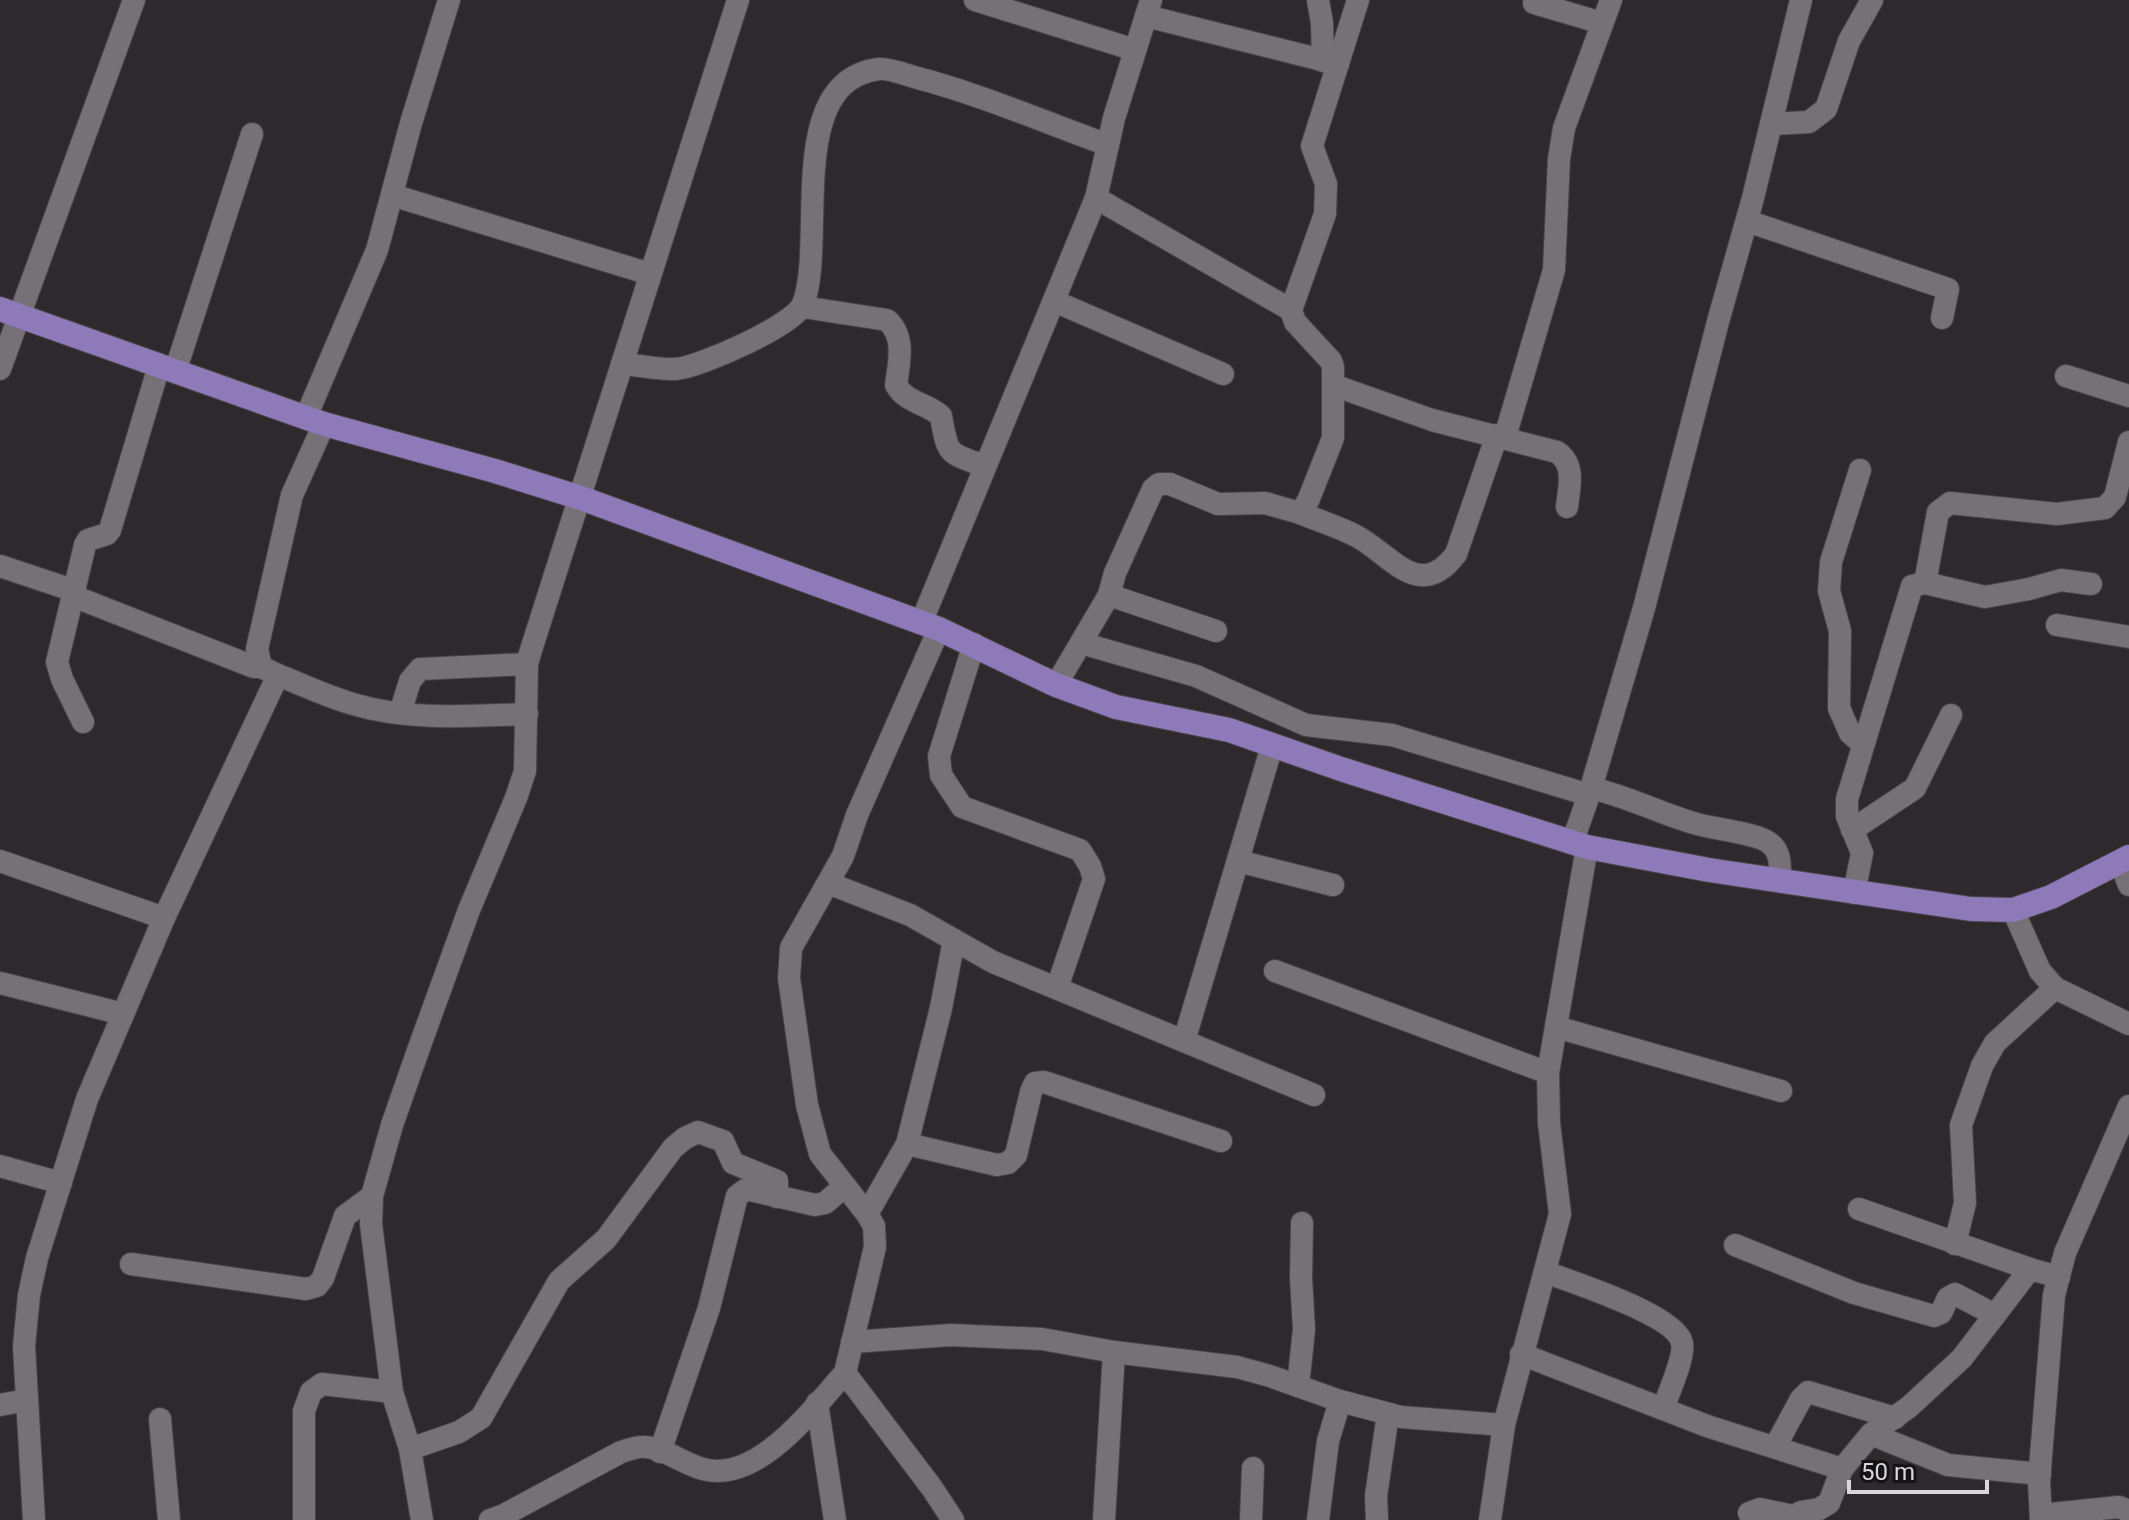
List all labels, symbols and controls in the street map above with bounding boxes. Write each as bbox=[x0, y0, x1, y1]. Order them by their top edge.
scale bar bbox=[1849, 1444, 1987, 1494]
text: 50 m bbox=[1861, 1458, 1915, 1486]

